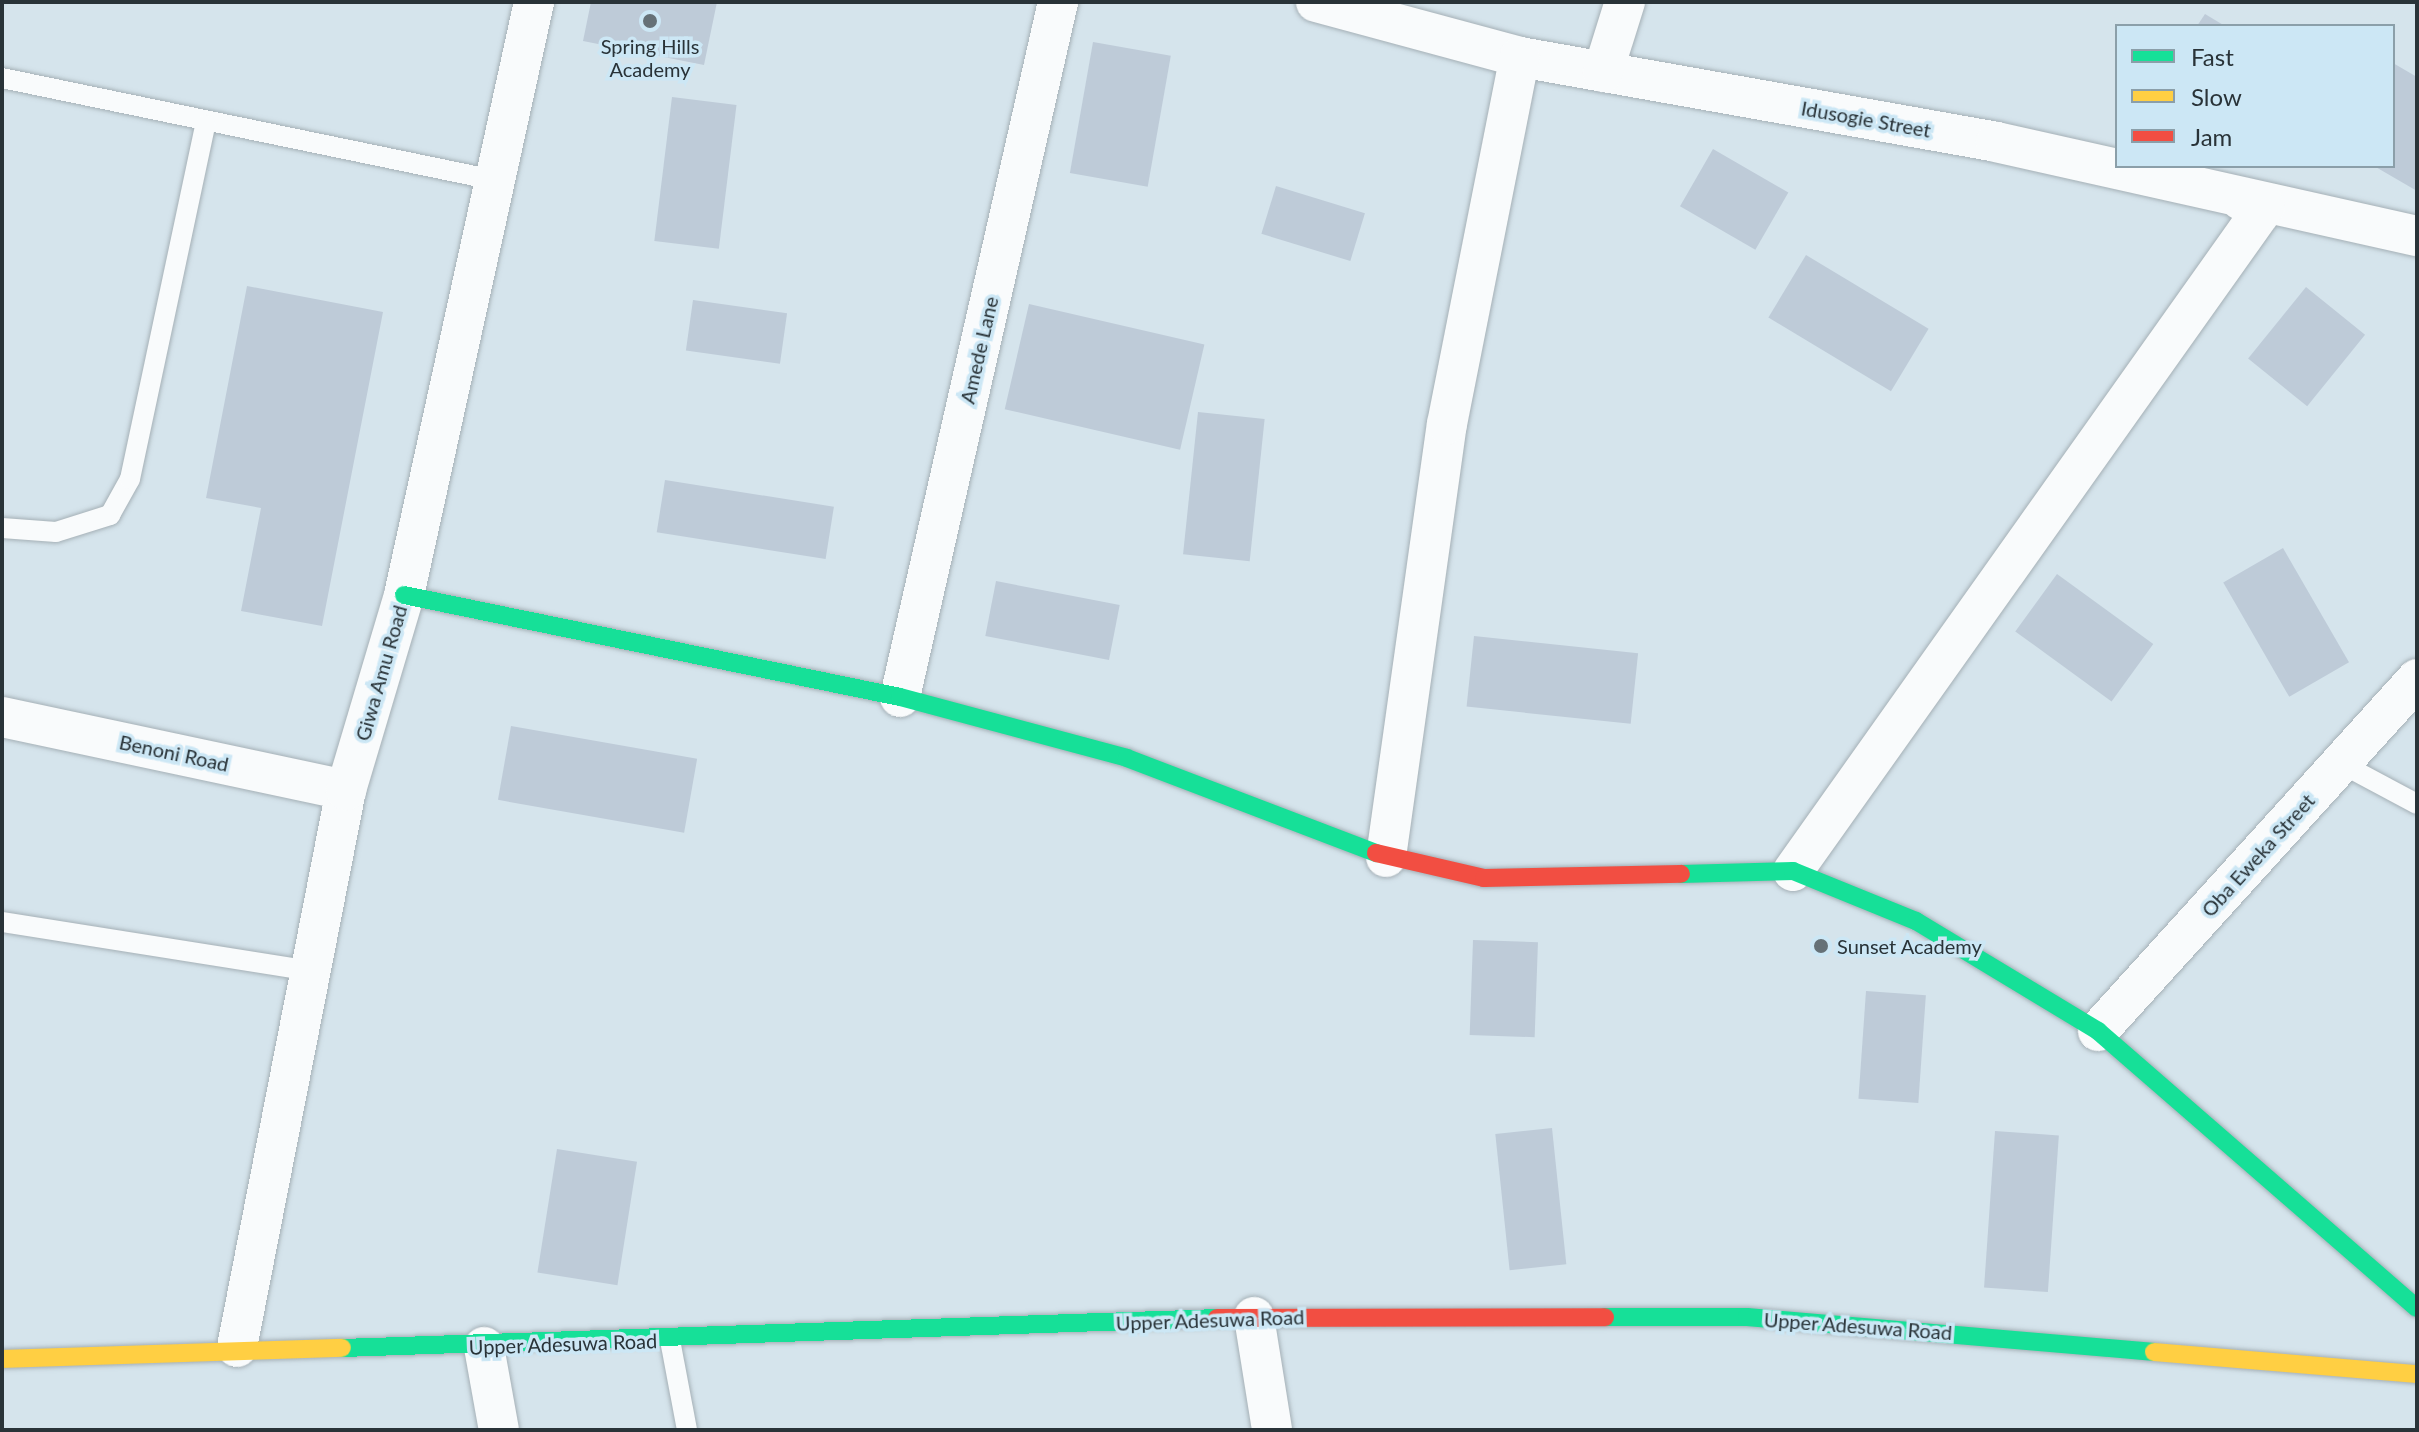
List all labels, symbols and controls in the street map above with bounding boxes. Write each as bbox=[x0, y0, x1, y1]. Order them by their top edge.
marker: Spring Hills Academy bbox=[641, 12, 659, 30]
legend bbox=[2115, 24, 2395, 168]
place label: Spring Hills Academy bbox=[601, 34, 699, 81]
text: Fast bbox=[2191, 42, 2234, 71]
text: Slow bbox=[2191, 82, 2242, 111]
street label: Idusogie Street bbox=[1799, 96, 1933, 142]
text: Jam bbox=[2191, 122, 2232, 151]
street label: Amede Lane bbox=[955, 294, 1003, 406]
street label: Giwa Amu Road bbox=[350, 602, 412, 744]
street label: Benoni Road bbox=[117, 730, 231, 776]
street label: Oba Eweka Street bbox=[2196, 789, 2320, 921]
place label: Sunset Academy bbox=[1837, 934, 1982, 958]
marker: Sunset Academy bbox=[1812, 937, 1830, 955]
street label: Upper Adesuwa Road bbox=[1115, 1305, 1305, 1335]
street label: Upper Adesuwa Road bbox=[1763, 1307, 1953, 1345]
street label: Upper Adesuwa Road bbox=[468, 1329, 658, 1359]

